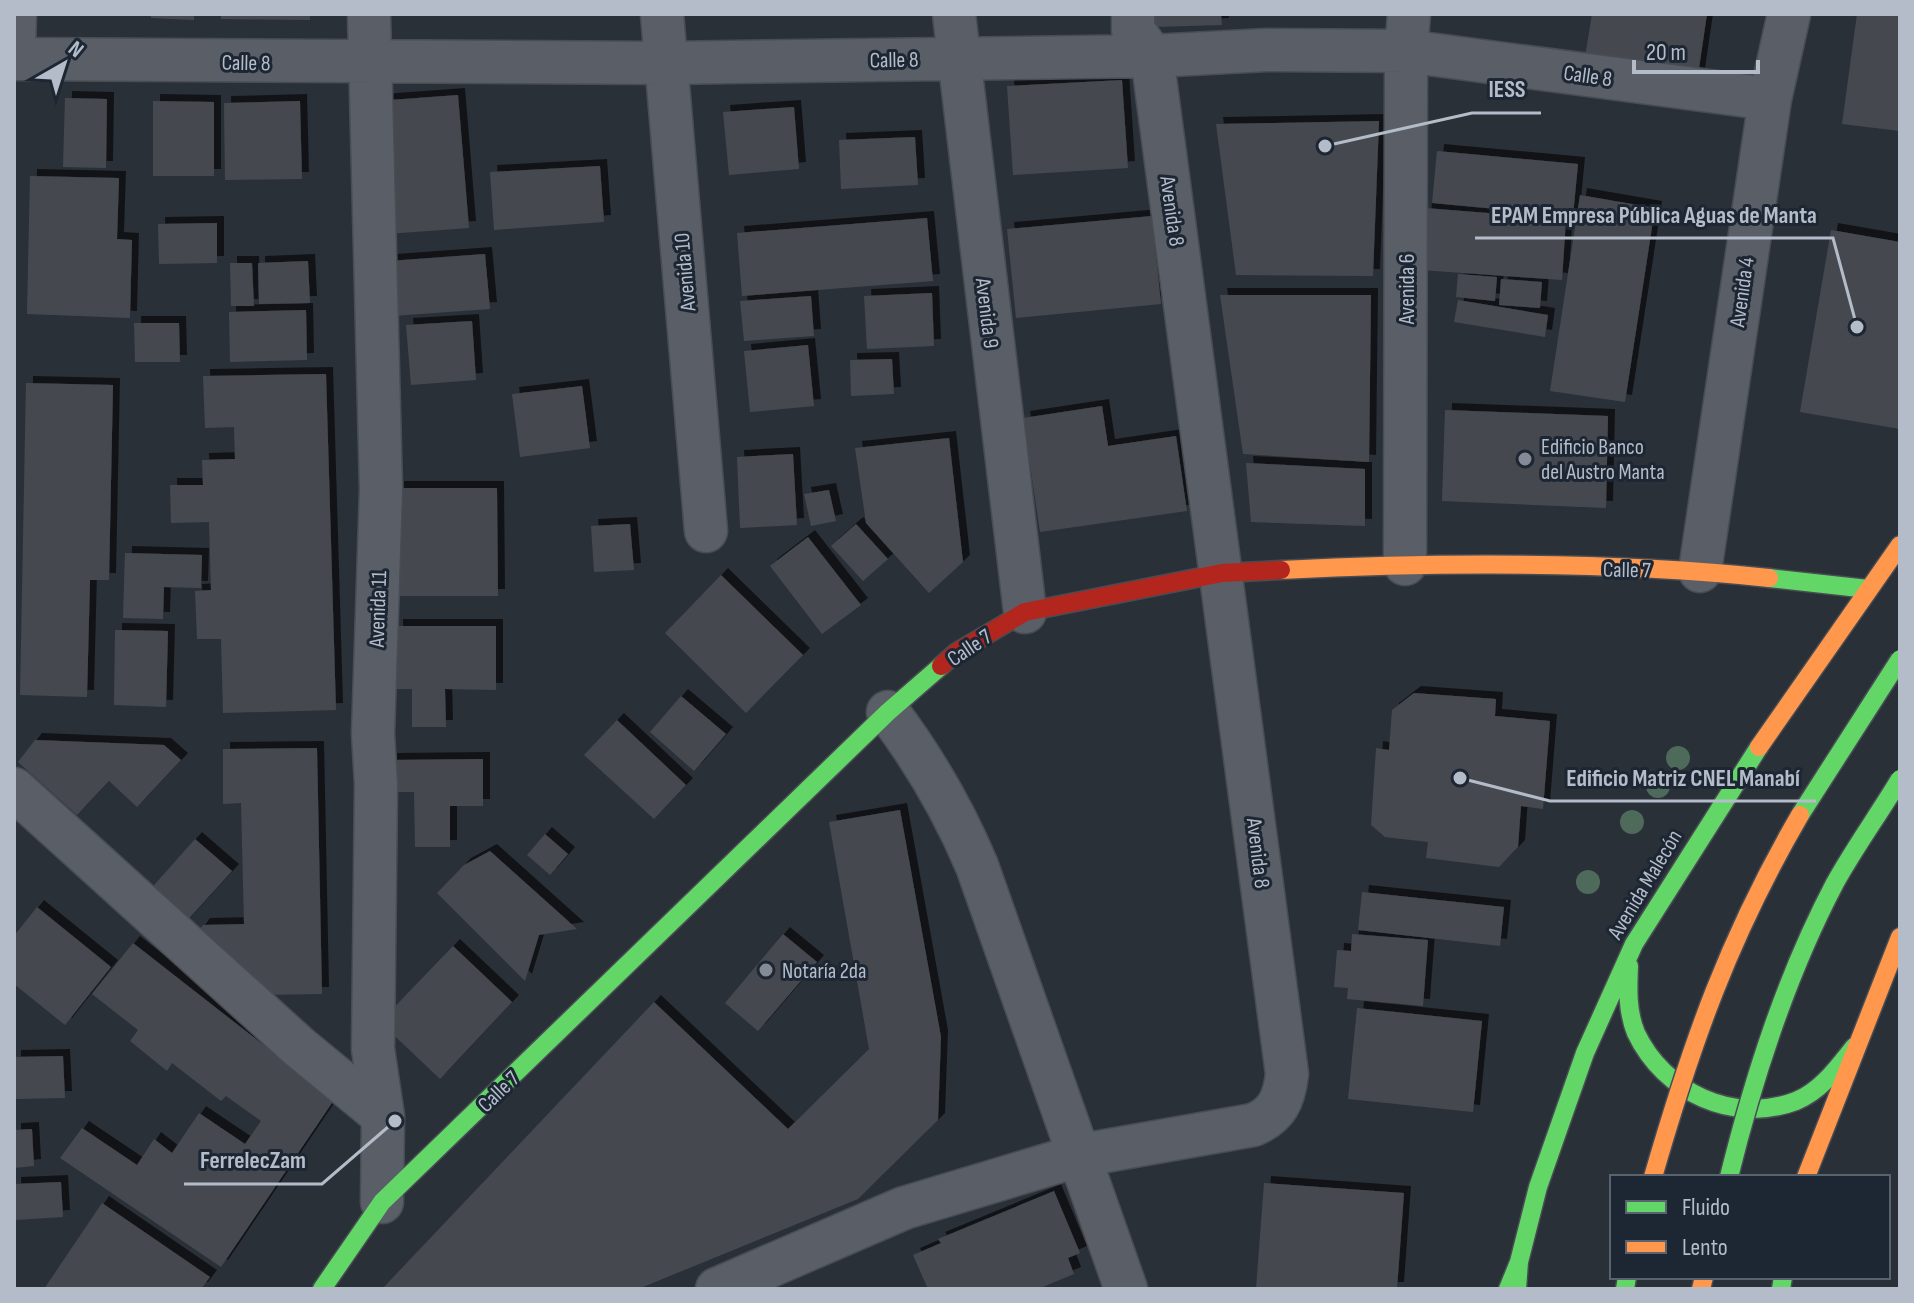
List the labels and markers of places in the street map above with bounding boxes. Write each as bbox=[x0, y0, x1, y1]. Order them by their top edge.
callout: IESS bbox=[1472, 65, 1541, 113]
callout: EPAM Empresa Pública Aguas de Manta bbox=[1475, 190, 1833, 238]
place label: Edificio Banco del Austro Manta bbox=[1541, 434, 1665, 486]
marker: Edificio Banco del Austro Manta bbox=[1516, 450, 1534, 468]
callout: Edificio Matriz CNEL Manabí bbox=[1550, 753, 1816, 801]
place label: Notaría 2da bbox=[782, 958, 866, 985]
marker: Notaría 2da bbox=[757, 961, 775, 979]
callout: FerrelecZam bbox=[184, 1136, 322, 1184]

